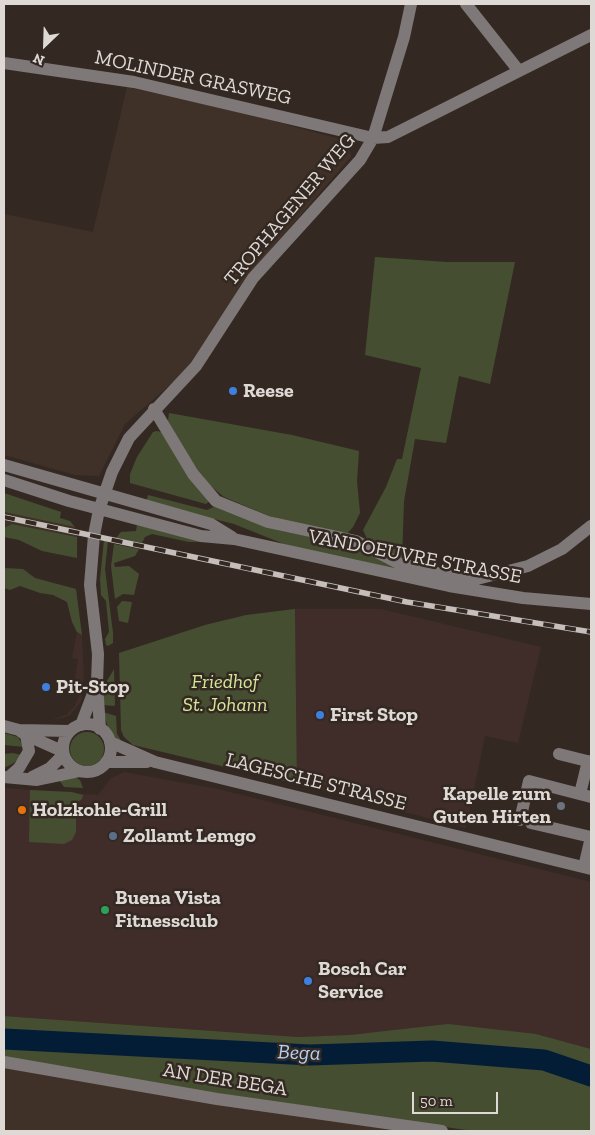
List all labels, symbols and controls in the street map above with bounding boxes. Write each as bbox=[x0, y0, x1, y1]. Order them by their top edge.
north arrow bbox=[20, 20, 70, 70]
street label: MOLINDER GRASWEG bbox=[93, 45, 293, 111]
text: N bbox=[30, 49, 47, 69]
street label: TROPHAGENER WEG bbox=[219, 129, 361, 291]
place label: Reese bbox=[243, 379, 294, 403]
marker: Reese bbox=[227, 385, 239, 397]
street label: VANDOEUVRE STRASSE bbox=[306, 525, 524, 589]
park label: Friedhof St. Johann bbox=[183, 670, 267, 717]
place label: Pit-Stop bbox=[56, 675, 129, 699]
marker: Pit-Stop bbox=[40, 681, 52, 693]
place label: First Stop bbox=[330, 703, 418, 727]
marker: First Stop bbox=[314, 709, 326, 721]
street label: LAGESCHE STRASSE bbox=[223, 748, 409, 816]
place label: Kapelle zum Guten Hirten bbox=[433, 782, 551, 829]
place label: Holzkohle-Grill bbox=[32, 798, 167, 822]
marker: Kapelle zum Guten Hirten bbox=[555, 800, 567, 812]
marker: Holzkohle-Grill bbox=[16, 804, 28, 816]
place label: Zollamt Lemgo bbox=[123, 824, 256, 848]
marker: Zollamt Lemgo bbox=[107, 830, 119, 842]
place label: Buena Vista Fitnessclub bbox=[115, 886, 221, 933]
marker: Buena Vista Fitnessclub bbox=[99, 904, 111, 916]
place label: Bosch Car Service bbox=[318, 957, 407, 1004]
marker: Bosch Car Service bbox=[302, 975, 314, 987]
water label: Bega bbox=[277, 1040, 321, 1066]
street label: AN DER BEGA bbox=[161, 1058, 289, 1102]
scale bar bbox=[415, 1082, 501, 1114]
text: 50 m bbox=[420, 1092, 453, 1110]

